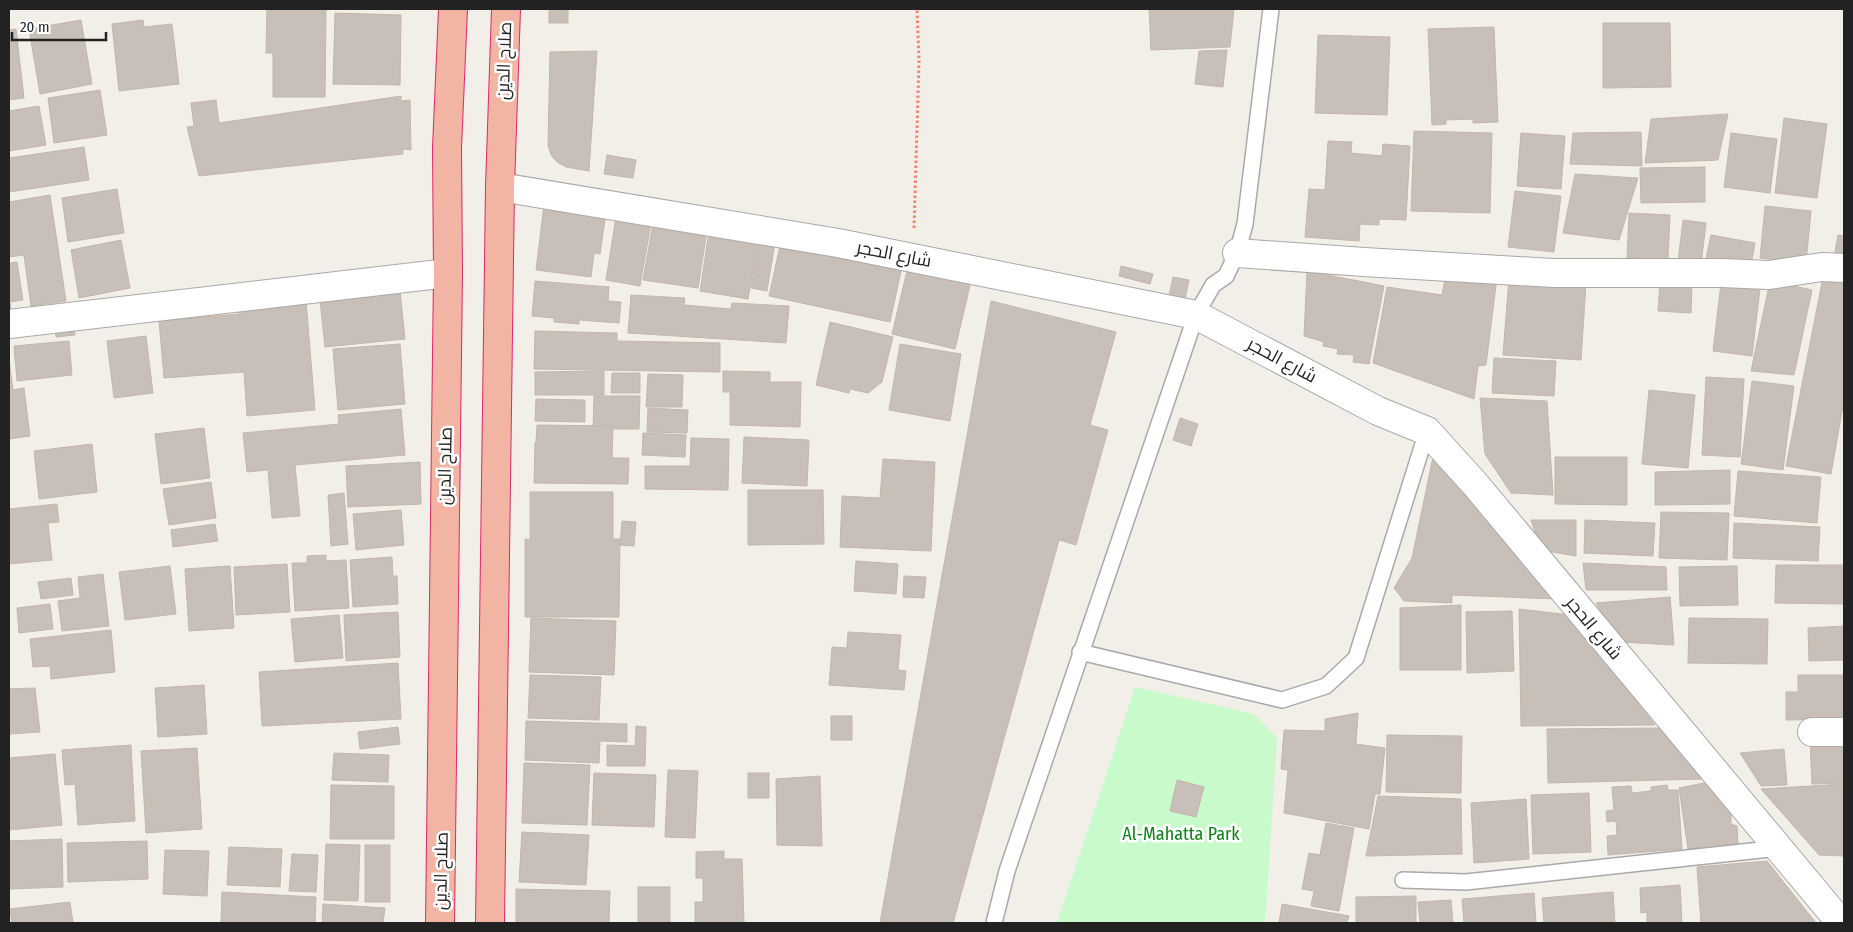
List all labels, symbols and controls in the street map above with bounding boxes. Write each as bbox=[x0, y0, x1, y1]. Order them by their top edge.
scale bar bbox=[12, 10, 106, 42]
text: 20 m bbox=[20, 18, 50, 36]
street label: صلاح الدين bbox=[492, 21, 517, 101]
street label: شارع الحجر bbox=[853, 236, 933, 273]
street label: شارع الحجر bbox=[1242, 332, 1321, 388]
street label: صلاح الدين bbox=[433, 427, 458, 505]
street label: شارع الحجر bbox=[1560, 591, 1627, 665]
park label: Al-Mahatta Park bbox=[1122, 823, 1240, 845]
street label: صلاح الدين bbox=[429, 832, 454, 910]

